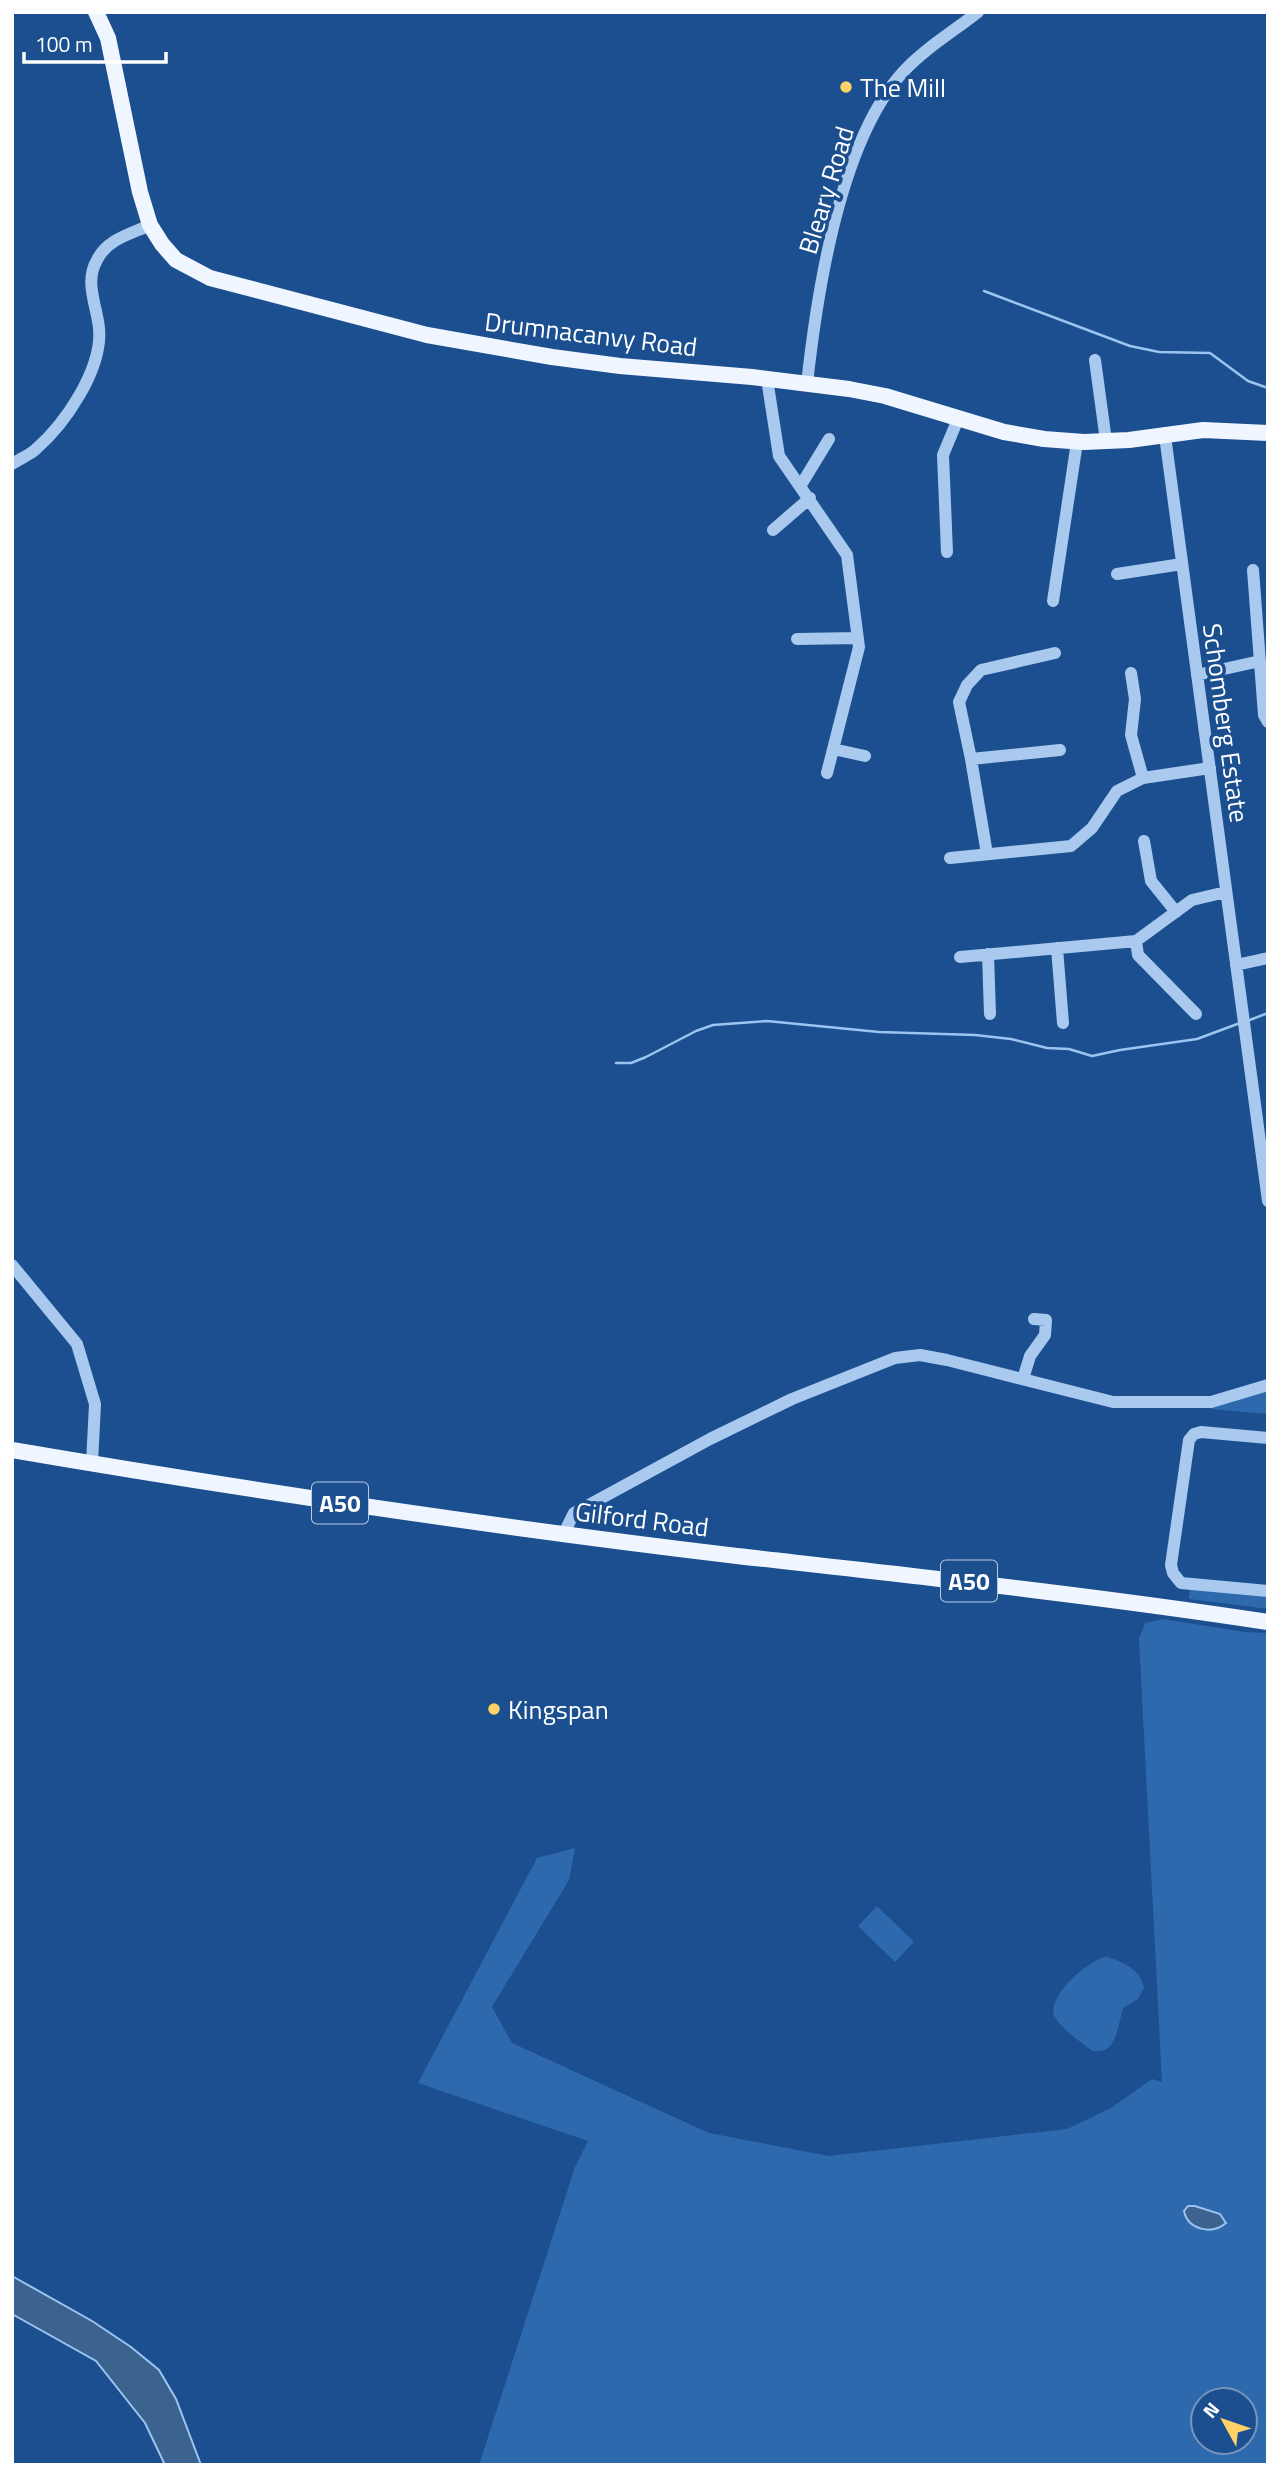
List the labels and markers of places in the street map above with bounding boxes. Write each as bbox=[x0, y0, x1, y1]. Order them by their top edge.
place label: The Mill bbox=[860, 68, 946, 107]
marker: The Mill bbox=[838, 79, 854, 95]
place label: Kingspan bbox=[508, 1690, 609, 1729]
marker: Kingspan bbox=[486, 1701, 502, 1717]

